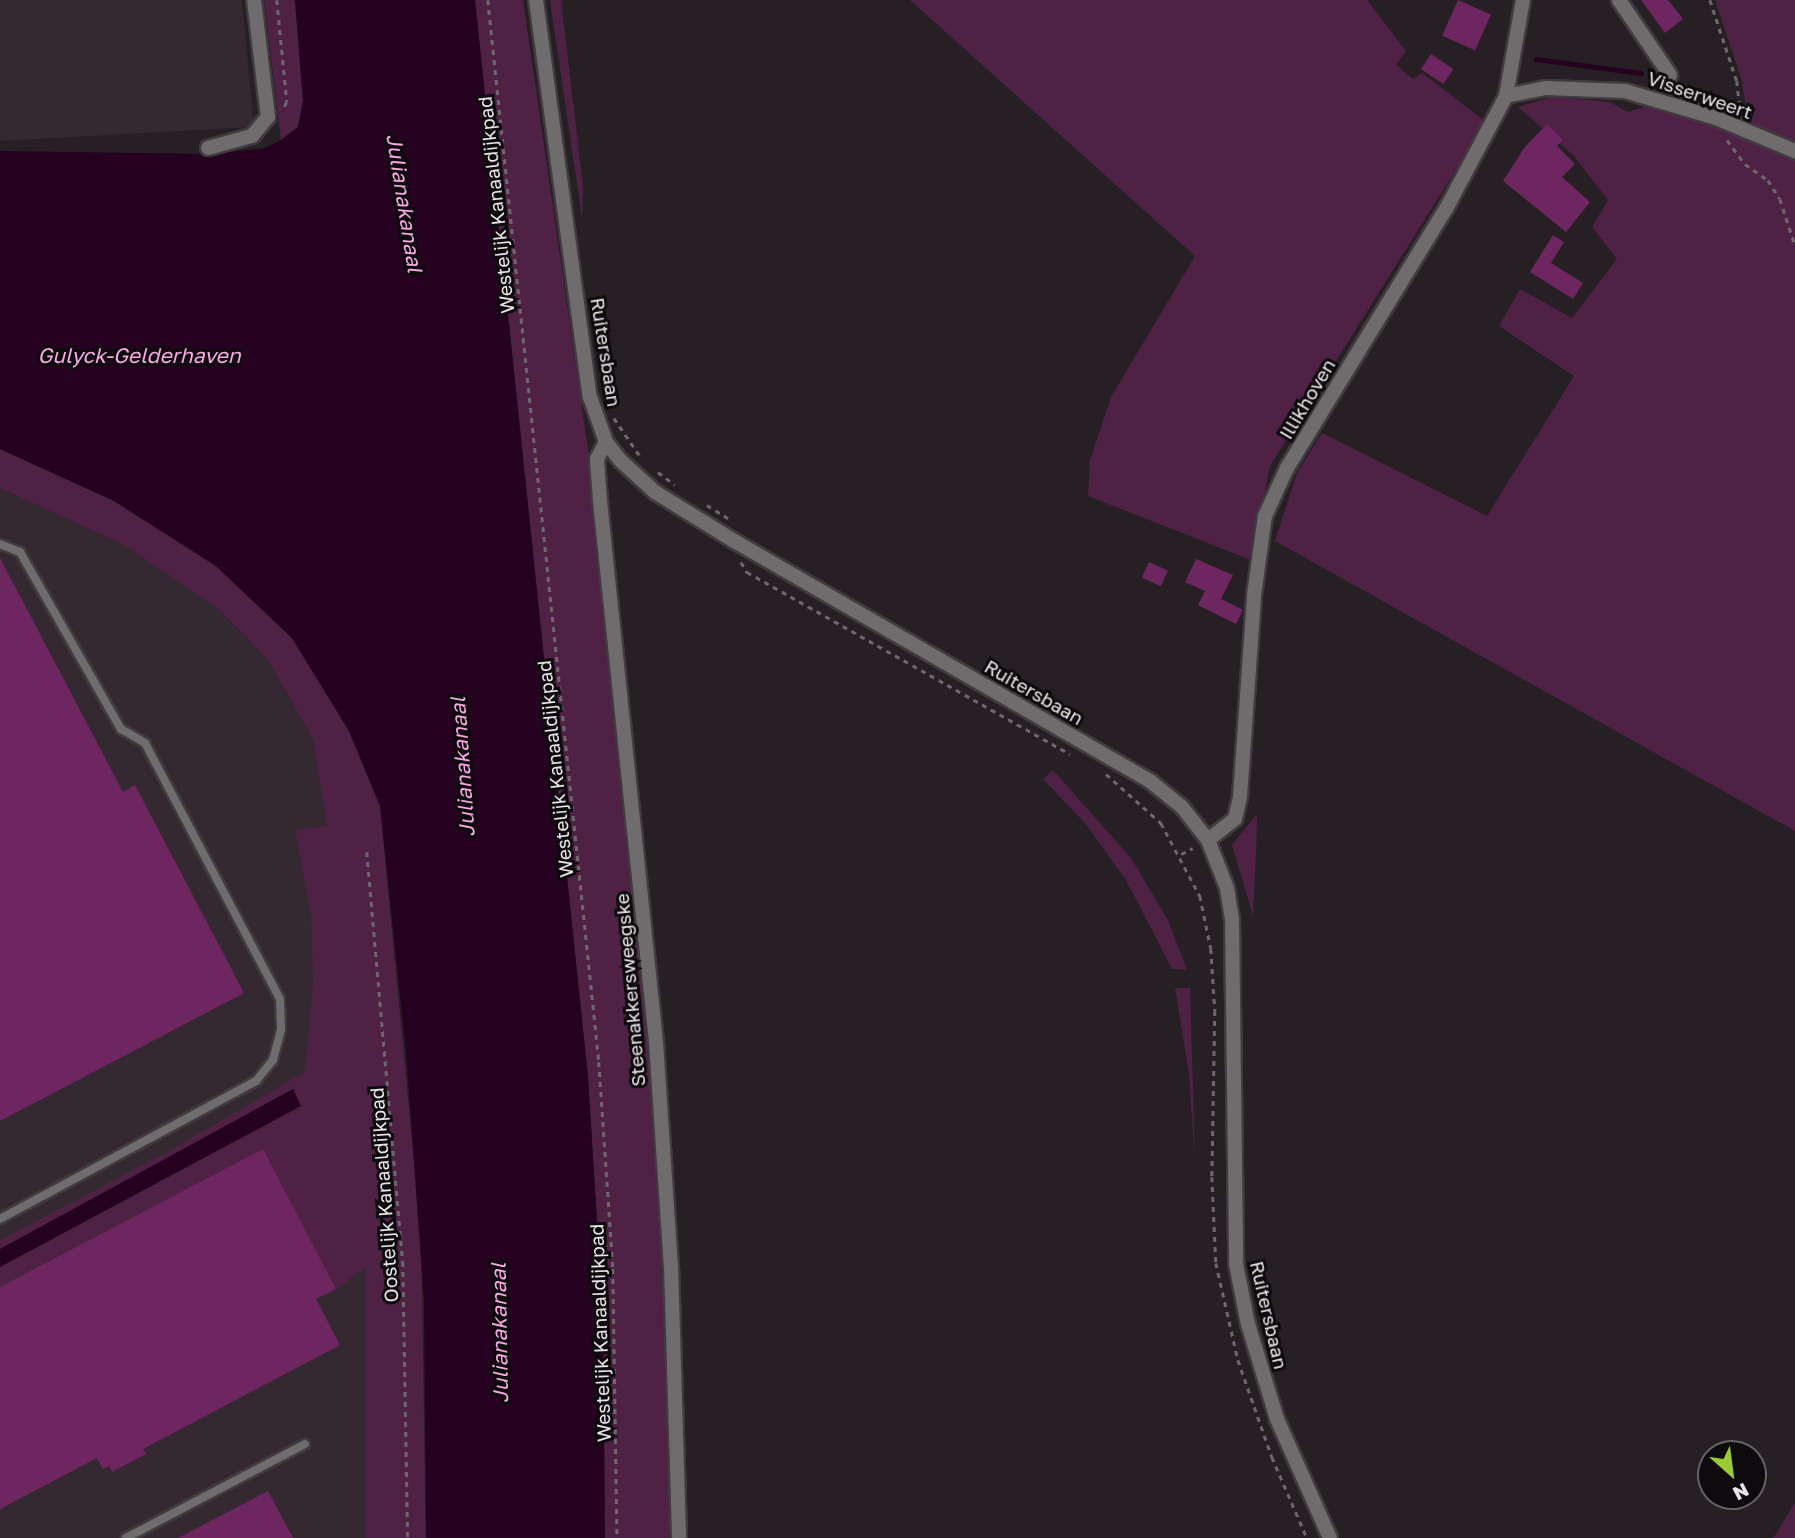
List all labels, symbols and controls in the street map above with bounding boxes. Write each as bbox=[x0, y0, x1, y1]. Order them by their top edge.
street label: Visserweert bbox=[1645, 66, 1755, 124]
street label: Westelijk Kanaaldijkpad bbox=[473, 95, 519, 315]
water label: Julianakanaal bbox=[382, 132, 428, 274]
street label: Ruitersbaan bbox=[586, 296, 626, 408]
water label: Gulyck-Gelderhaven bbox=[37, 342, 241, 368]
street label: Illikhoven bbox=[1274, 355, 1340, 443]
street label: Ruitersbaan bbox=[981, 655, 1087, 729]
street label: Westelijk Kanaaldijkpad bbox=[532, 659, 578, 879]
water label: Julianakanaal bbox=[445, 696, 479, 838]
street label: Steenakkersweegske bbox=[610, 892, 650, 1088]
street label: Oostelijk Kanaaldijkpad bbox=[365, 1087, 403, 1303]
street label: Westelijk Kanaaldijkpad bbox=[585, 1223, 615, 1443]
street label: Ruitersbaan bbox=[1246, 1259, 1292, 1371]
water label: Julianakanaal bbox=[485, 1263, 513, 1403]
north arrow bbox=[1697, 1440, 1767, 1510]
text: N bbox=[1729, 1479, 1753, 1506]

